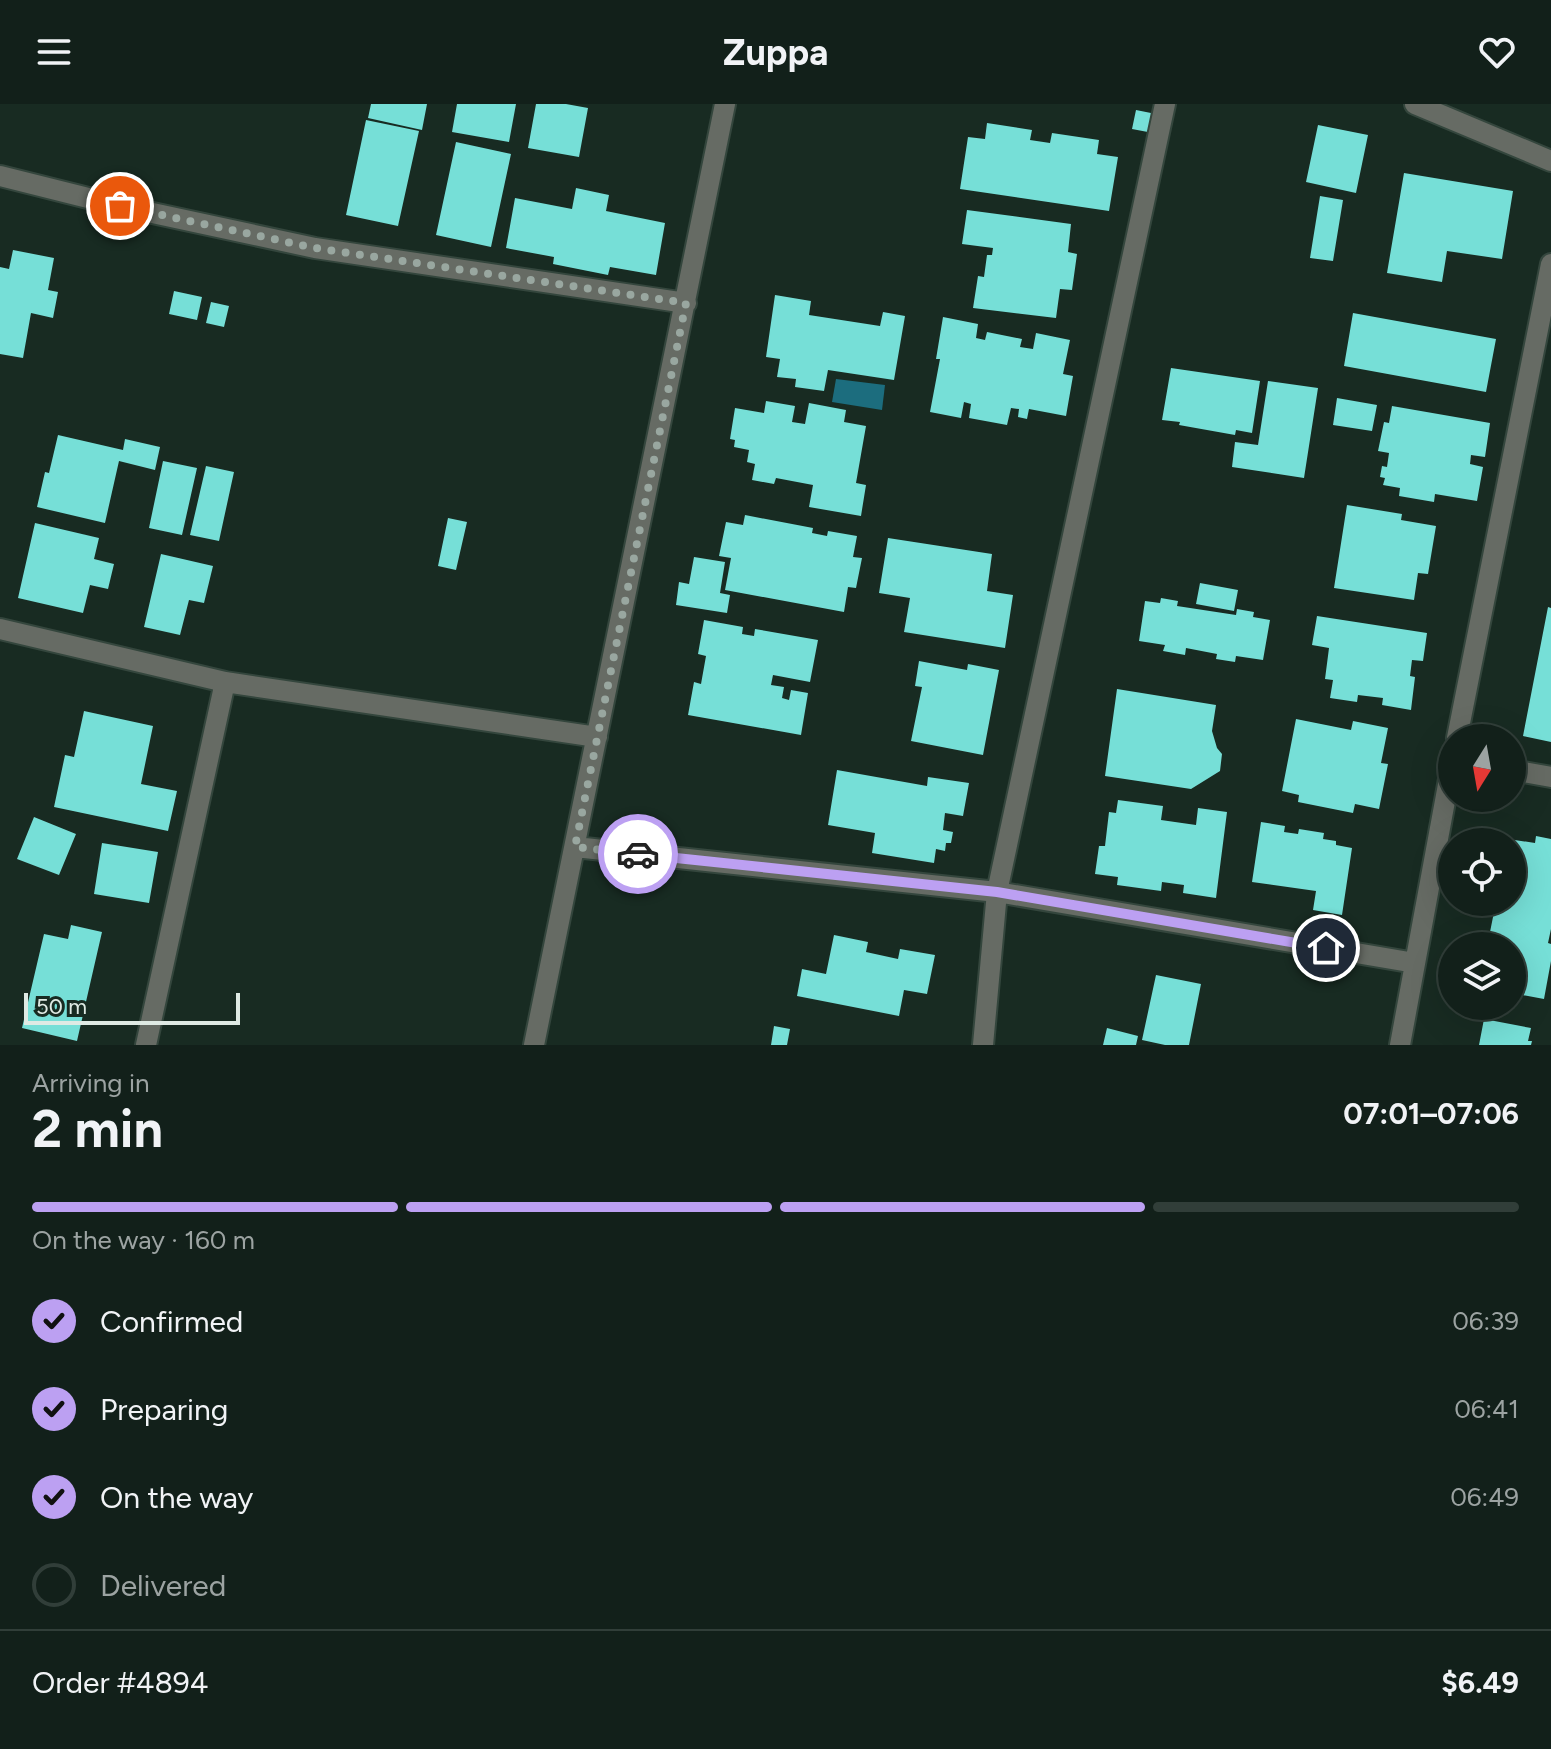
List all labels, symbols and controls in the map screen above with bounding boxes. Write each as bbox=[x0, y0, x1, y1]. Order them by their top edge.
icon: menu bbox=[32, 30, 76, 74]
icon: heart bbox=[1475, 30, 1519, 74]
text: Zuppa bbox=[723, 31, 828, 74]
pin bbox=[86, 172, 154, 240]
icon: bag bbox=[98, 184, 142, 228]
north arrow bbox=[1438, 724, 1526, 812]
map controls bbox=[1438, 724, 1526, 1020]
courier bbox=[598, 814, 678, 894]
button: locate bbox=[1438, 828, 1526, 916]
icon: car bbox=[616, 832, 660, 876]
pin bbox=[1292, 914, 1360, 982]
icon: home bbox=[1304, 926, 1348, 970]
button: layers bbox=[1438, 932, 1526, 1020]
scale bar bbox=[24, 989, 240, 1025]
text: 50 m bbox=[36, 993, 87, 1020]
text: Arriving in bbox=[32, 1067, 150, 1099]
text: 07:01–07:06 bbox=[1343, 1095, 1519, 1132]
text: 2 min bbox=[32, 1098, 163, 1160]
text: On the way · 160 m bbox=[32, 1224, 255, 1256]
icon: check bbox=[32, 1299, 76, 1343]
text: Confirmed bbox=[100, 1303, 243, 1340]
text: 06:39 bbox=[1452, 1305, 1519, 1337]
icon: check bbox=[32, 1387, 76, 1431]
text: Preparing bbox=[100, 1391, 228, 1428]
text: 06:41 bbox=[1454, 1393, 1519, 1425]
icon: check bbox=[32, 1475, 76, 1519]
text: On the way bbox=[100, 1479, 253, 1516]
text: 06:49 bbox=[1450, 1481, 1519, 1513]
text: Delivered bbox=[100, 1567, 226, 1604]
text: Order #4894 bbox=[32, 1664, 208, 1701]
text: $6.49 bbox=[1441, 1664, 1519, 1701]

